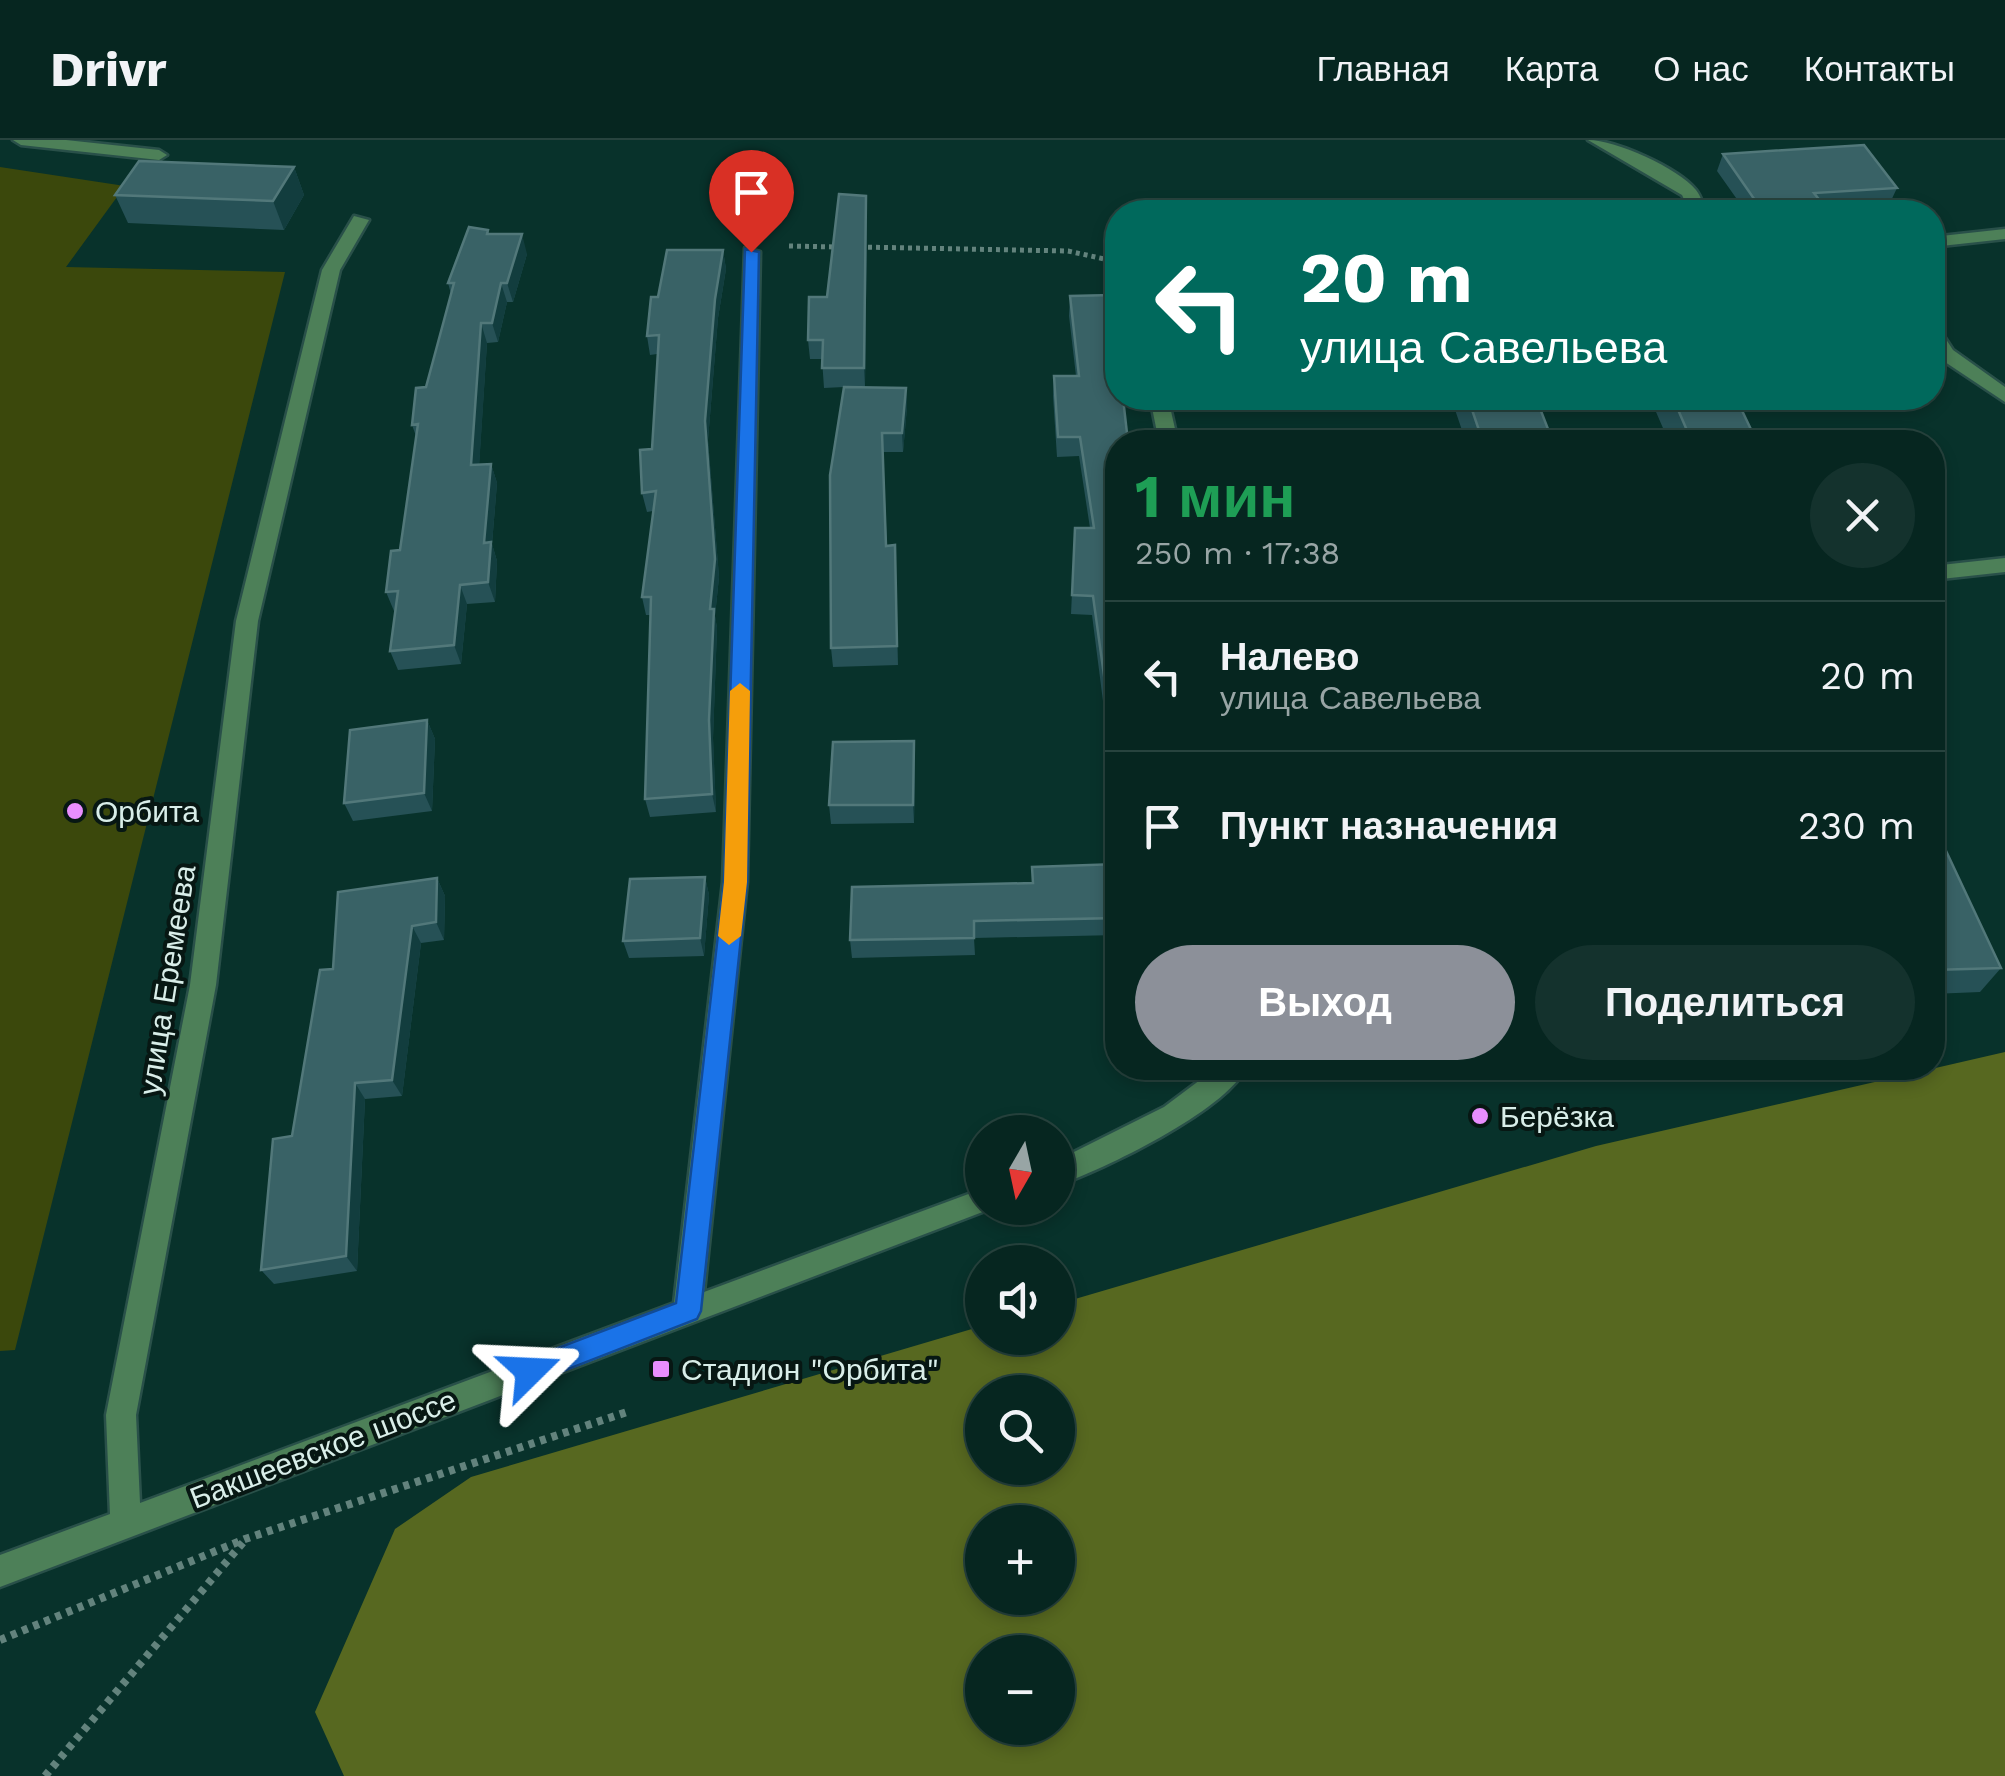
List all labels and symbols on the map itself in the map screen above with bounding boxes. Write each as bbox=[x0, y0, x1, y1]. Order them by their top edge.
pin bbox=[709, 150, 794, 253]
place label: Орбита bbox=[95, 794, 199, 829]
marker: Орбита bbox=[64, 800, 86, 822]
street label: улица Еремеева bbox=[132, 862, 203, 1097]
place label: Берёзка bbox=[1500, 1099, 1614, 1134]
marker: Берёзка bbox=[1469, 1105, 1491, 1127]
north arrow bbox=[965, 1115, 1075, 1225]
position arrow bbox=[478, 1319, 582, 1423]
place label: Стадион "Орбита" bbox=[681, 1352, 939, 1387]
marker: Стадион "Орбита" bbox=[650, 1358, 672, 1380]
street label: Бакшеевское шоссе bbox=[185, 1382, 461, 1516]

